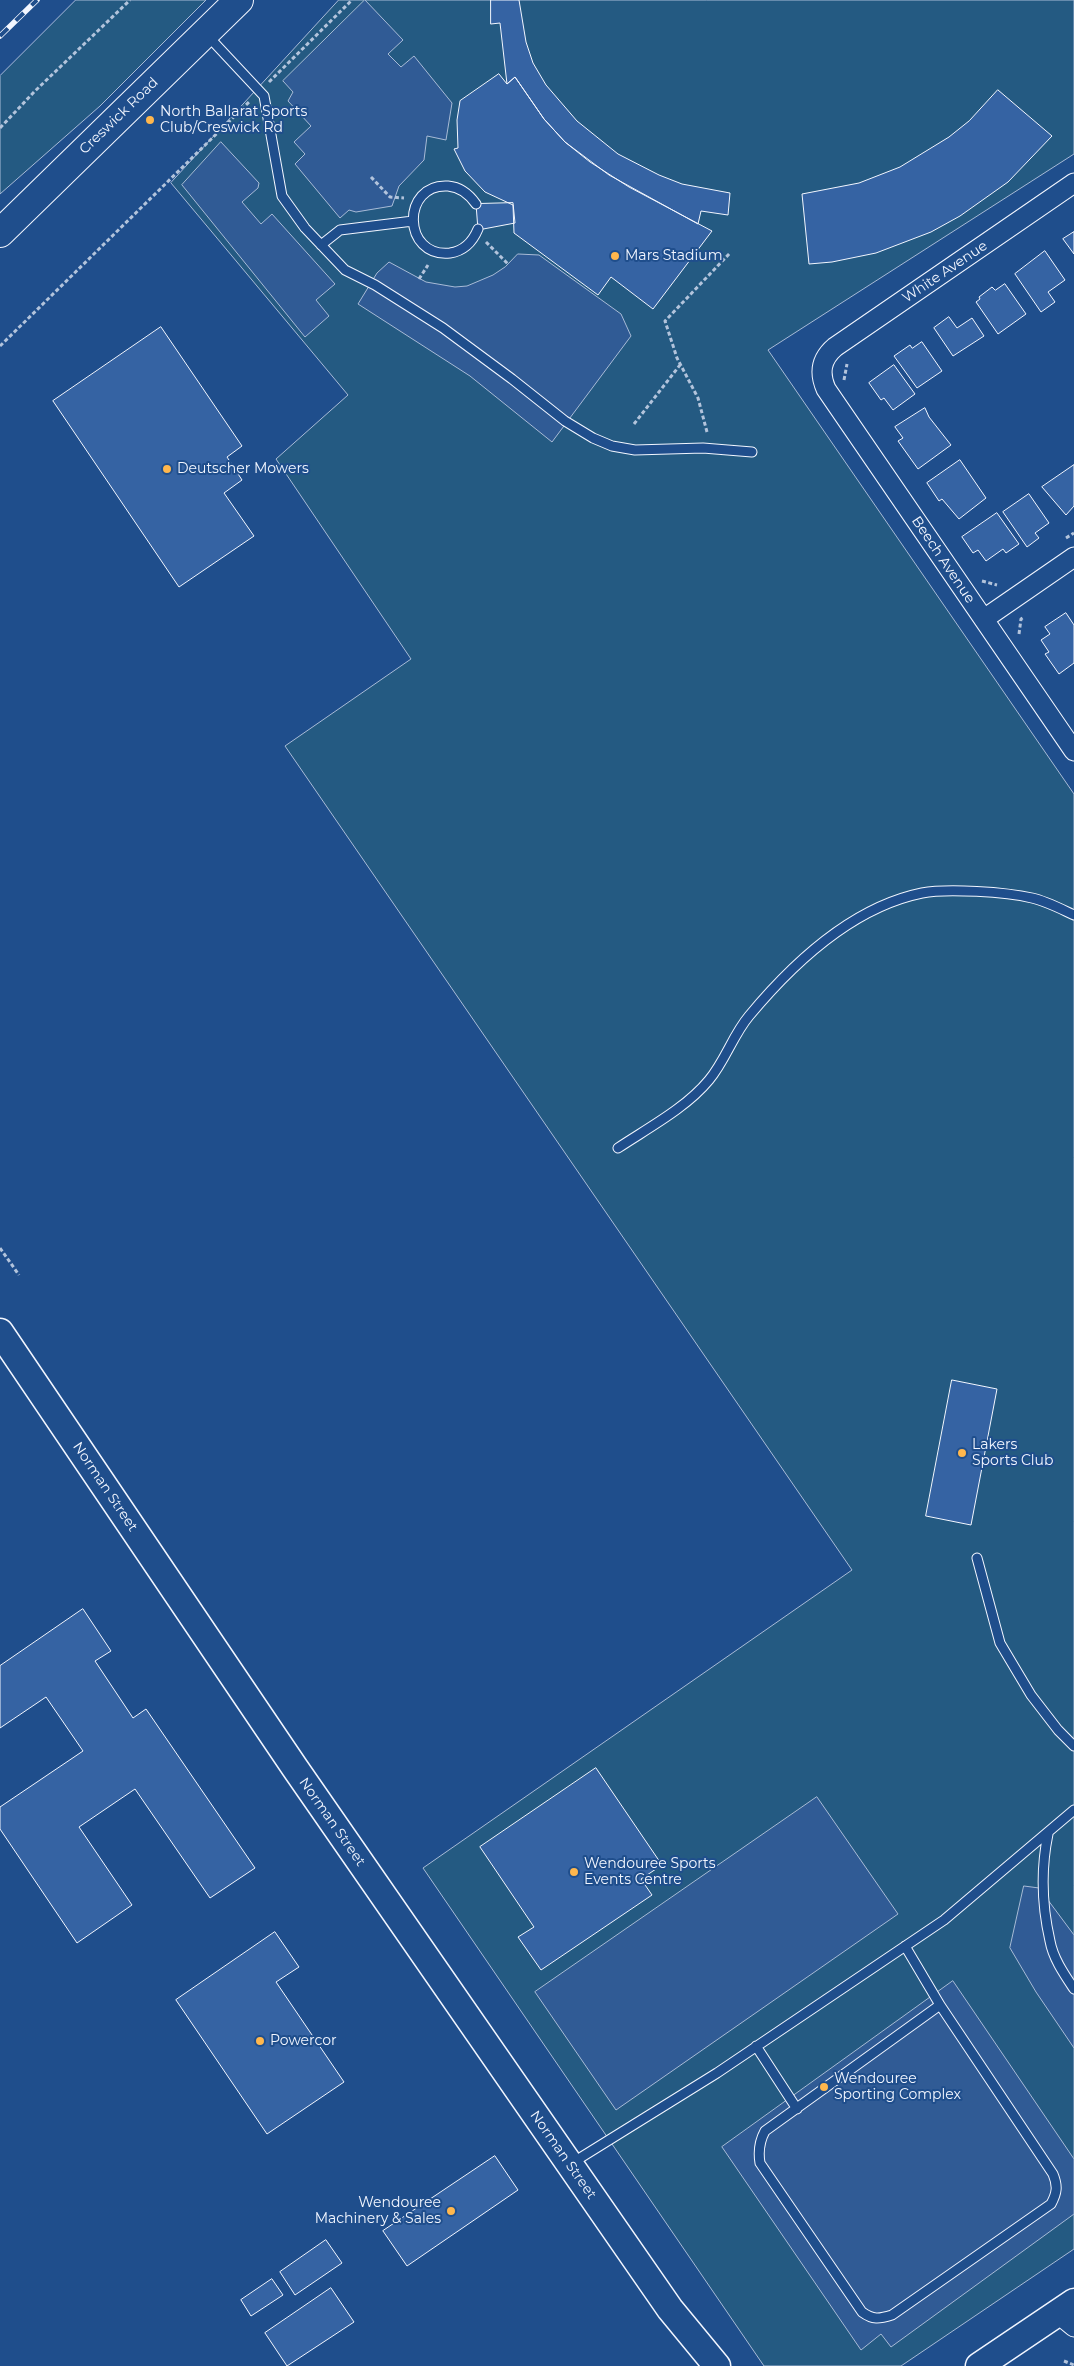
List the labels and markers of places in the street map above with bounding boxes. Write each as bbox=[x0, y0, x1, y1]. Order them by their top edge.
place label: North Ballarat Sports Club/Creswick Rd bbox=[160, 104, 307, 136]
marker: North Ballarat Sports Club/Creswick Rd bbox=[144, 114, 156, 126]
place label: Mars Stadium bbox=[625, 248, 723, 264]
marker: Mars Stadium bbox=[609, 250, 621, 262]
place label: Deutscher Mowers bbox=[177, 461, 309, 477]
marker: Deutscher Mowers bbox=[161, 463, 173, 475]
place label: Lakers Sports Club bbox=[972, 1437, 1053, 1470]
marker: Lakers Sports Club bbox=[956, 1447, 968, 1459]
place label: Wendouree Sports Events Centre bbox=[584, 1856, 716, 1888]
marker: Wendouree Sports Events Centre bbox=[568, 1866, 580, 1878]
place label: Powercor bbox=[270, 2033, 337, 2049]
marker: Powercor bbox=[254, 2035, 266, 2047]
place label: Wendouree Sporting Complex bbox=[834, 2071, 961, 2104]
marker: Wendouree Sporting Complex bbox=[818, 2081, 830, 2093]
place label: Wendouree Machinery & Sales bbox=[315, 2195, 441, 2228]
marker: Wendouree Machinery & Sales bbox=[445, 2205, 457, 2217]

